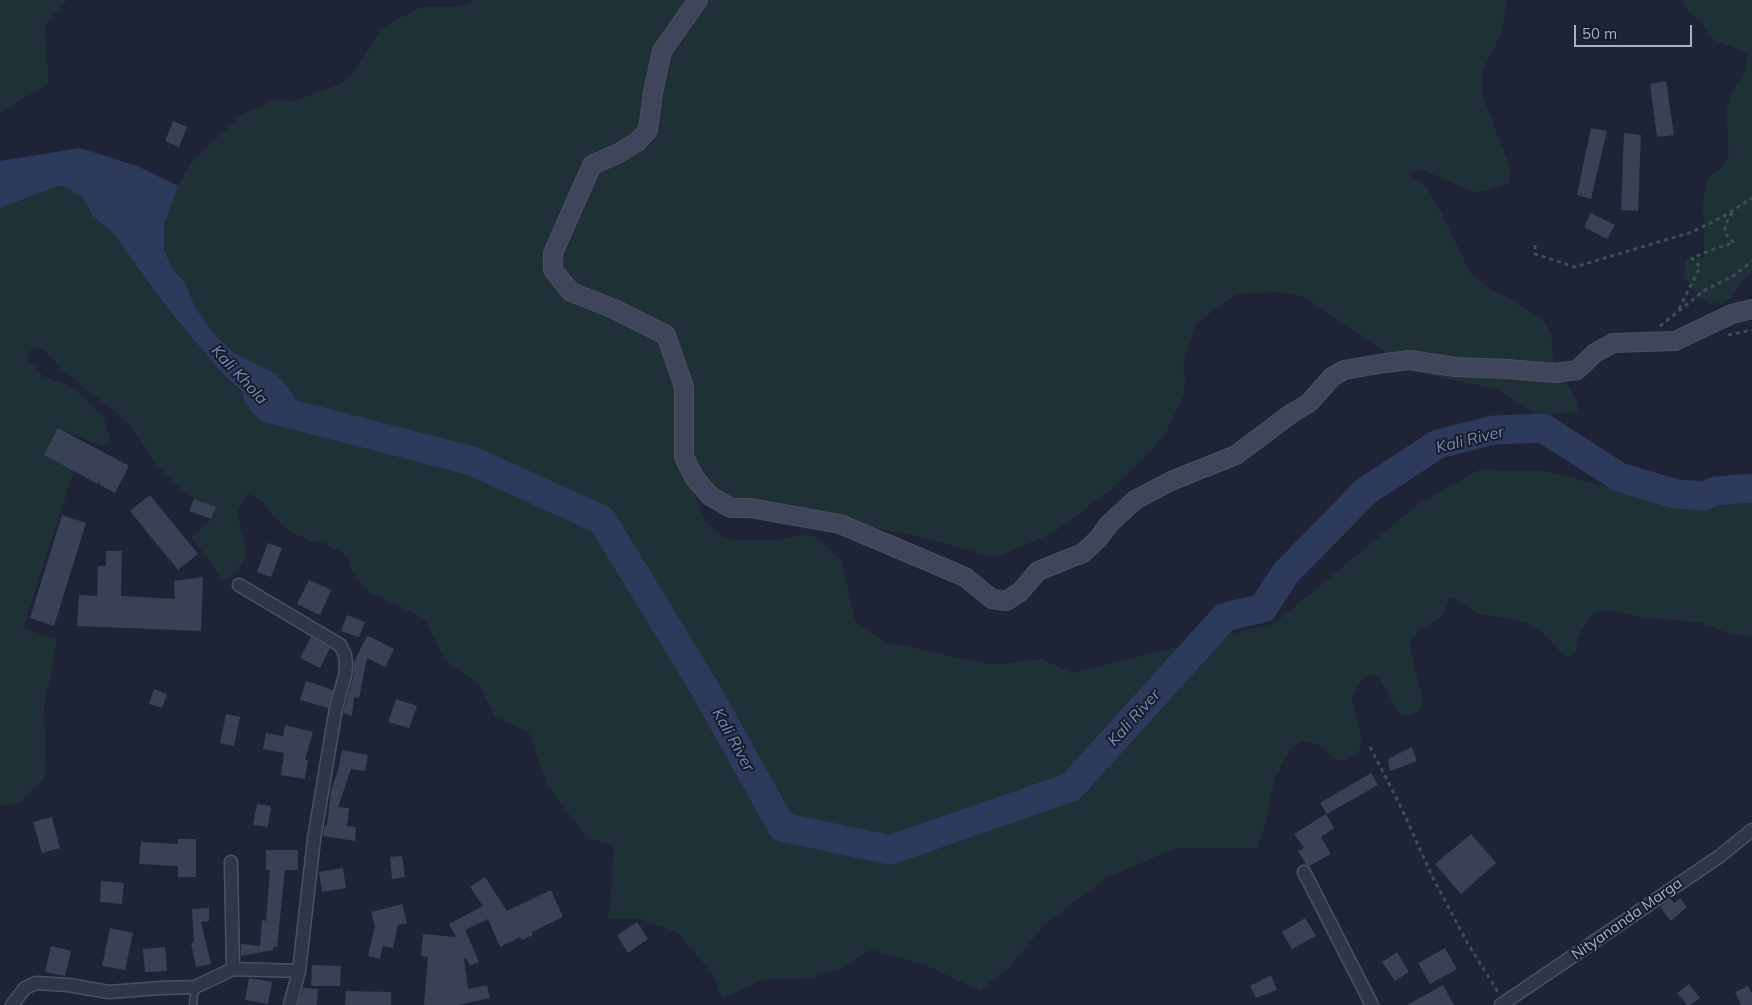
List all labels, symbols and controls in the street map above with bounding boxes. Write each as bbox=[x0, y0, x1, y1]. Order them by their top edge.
scale bar bbox=[1577, 15, 1694, 47]
text: 50 m bbox=[1582, 24, 1617, 43]
water label: Kali Khola bbox=[207, 342, 271, 408]
water label: Kali River bbox=[1434, 422, 1506, 458]
water label: Kali River bbox=[1104, 686, 1164, 750]
water label: Kali River bbox=[708, 705, 758, 775]
street label: Nityananda Marga bbox=[1568, 874, 1686, 964]

